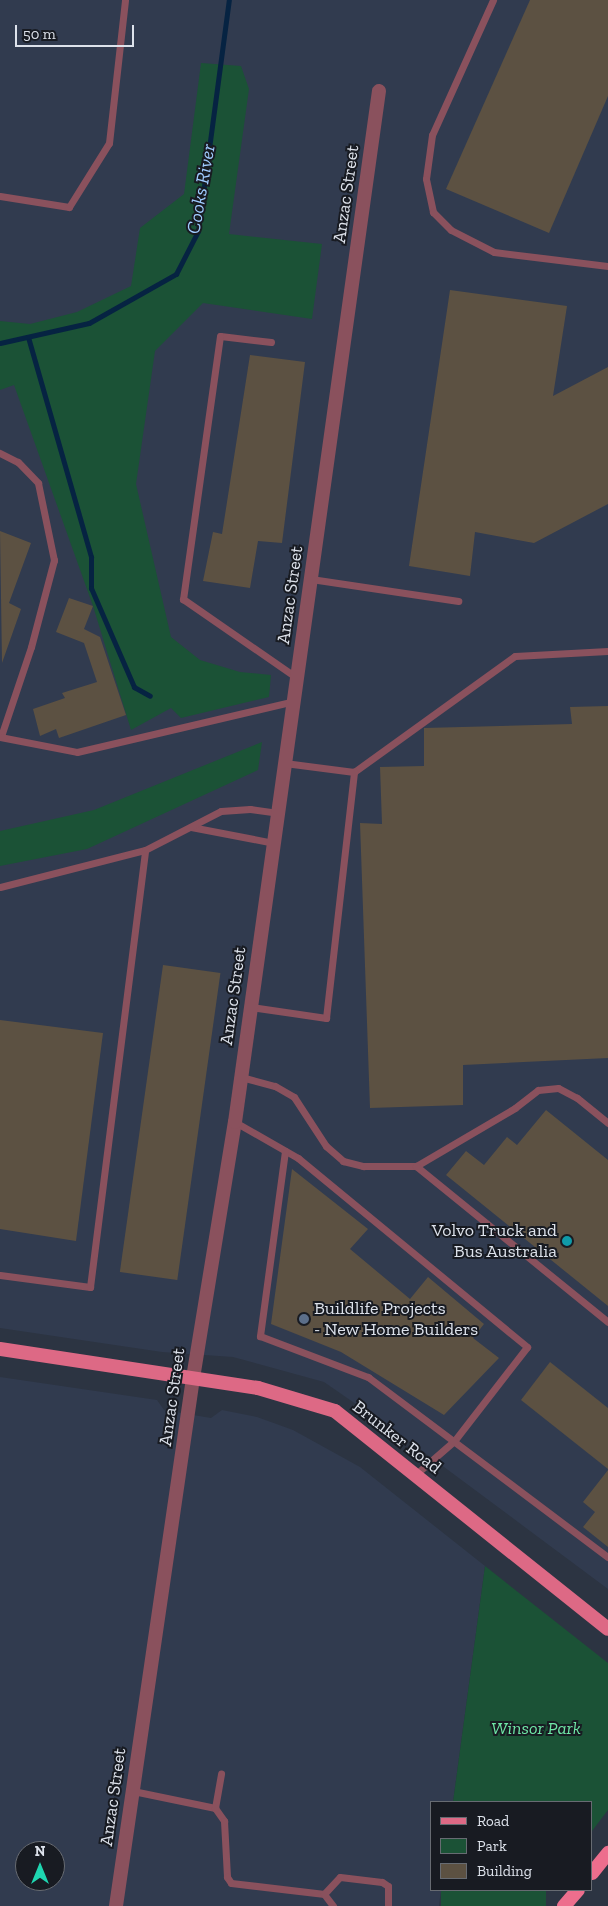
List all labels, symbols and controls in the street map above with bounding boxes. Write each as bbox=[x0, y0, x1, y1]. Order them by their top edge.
scale bar bbox=[18, 15, 136, 47]
text: 50 m bbox=[23, 25, 56, 43]
water label: Cooks River bbox=[182, 142, 220, 236]
street label: Anzac Street bbox=[328, 144, 364, 244]
street label: Anzac Street bbox=[272, 545, 308, 645]
street label: Anzac Street bbox=[215, 946, 251, 1046]
place label: Volvo Truck and Bus Australia bbox=[431, 1220, 557, 1262]
marker: Volvo Truck and Bus Australia bbox=[561, 1235, 573, 1247]
place label: Buildlife Projects - New Home Builders bbox=[314, 1298, 478, 1340]
marker: Buildlife Projects - New Home Builders bbox=[298, 1313, 310, 1325]
street label: Anzac Street bbox=[154, 1347, 190, 1447]
street label: Brunker Road bbox=[348, 1396, 446, 1478]
park label: Winsor Park bbox=[491, 1717, 581, 1739]
street label: Anzac Street bbox=[95, 1747, 131, 1847]
legend bbox=[430, 1801, 593, 1891]
text: Road bbox=[477, 1812, 509, 1830]
text: Park bbox=[477, 1837, 507, 1855]
north arrow bbox=[15, 1841, 65, 1891]
text: N bbox=[35, 1843, 45, 1860]
text: Building bbox=[477, 1862, 532, 1880]

